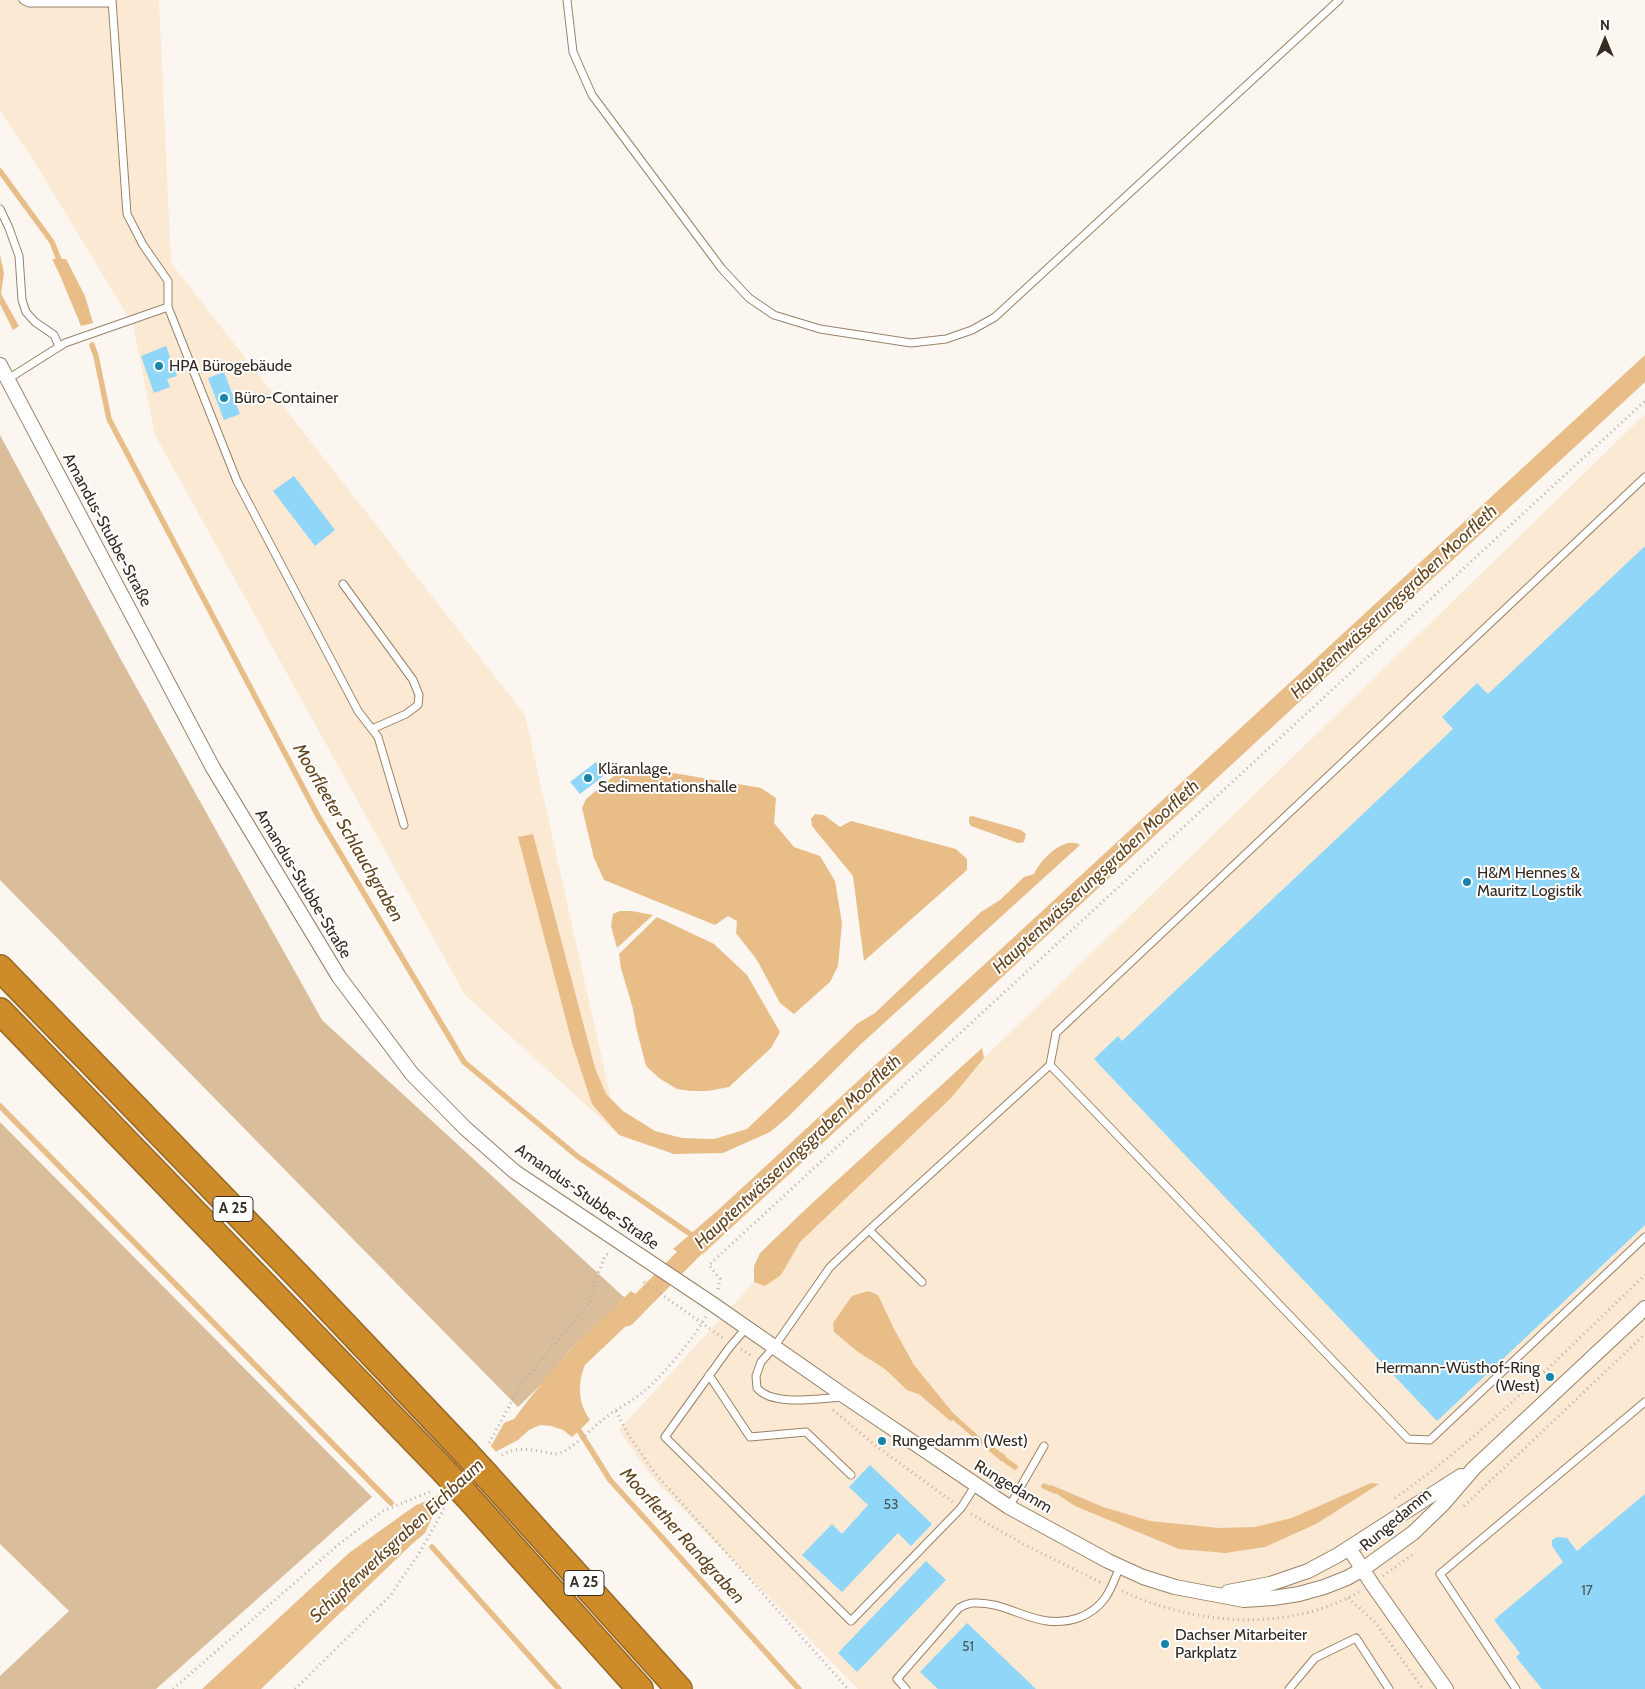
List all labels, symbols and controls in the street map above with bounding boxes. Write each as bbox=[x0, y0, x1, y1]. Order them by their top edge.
north arrow bbox=[1580, 15, 1630, 65]
text: N bbox=[1600, 16, 1610, 34]
place label: HPA Bürogebäude bbox=[169, 356, 292, 376]
marker: HPA Bürogebäude bbox=[153, 360, 165, 372]
place label: Büro-Container bbox=[234, 388, 338, 408]
marker: Büro-Container bbox=[218, 392, 230, 404]
street label: Amandus-Stubbe-Straße bbox=[58, 450, 156, 610]
water label: Hauptentwässerungsgraben Moorfleth bbox=[1286, 500, 1502, 704]
water label: Moorfleeter Schlauchgraben bbox=[288, 740, 408, 926]
place label: Kläranlage, Sedimentationshalle bbox=[598, 759, 737, 797]
marker: Kläranlage, Sedimentationshalle bbox=[582, 772, 594, 784]
water label: Hauptentwässerungsgraben Moorfleth bbox=[988, 775, 1204, 979]
street label: Amandus-Stubbe-Straße bbox=[251, 806, 355, 962]
place label: H&M Hennes & Mauritz Logistik bbox=[1477, 863, 1582, 901]
marker: H&M Hennes & Mauritz Logistik bbox=[1461, 876, 1473, 888]
water label: Hauptentwässerungsgraben Moorfleth bbox=[690, 1050, 906, 1254]
street label: Amandus-Stubbe-Straße bbox=[512, 1140, 662, 1254]
road number: A 25 bbox=[213, 1196, 253, 1222]
place label: Hermann-Wüsthof-Ring (West) bbox=[1375, 1358, 1540, 1396]
marker: Hermann-Wüsthof-Ring (West) bbox=[1544, 1371, 1556, 1383]
place label: Rungedamm (West) bbox=[892, 1431, 1028, 1451]
marker: Rungedamm (West) bbox=[876, 1435, 888, 1447]
water label: Schüpferwerksgraben Eichbaum bbox=[305, 1455, 489, 1627]
street label: Rungedamm bbox=[971, 1456, 1055, 1518]
water label: Moorflether Randgraben bbox=[615, 1463, 749, 1609]
street label: Rungedamm bbox=[1356, 1485, 1436, 1555]
house number: 53 bbox=[883, 1497, 899, 1513]
road number: A 25 bbox=[564, 1570, 604, 1596]
house number: 17 bbox=[1581, 1583, 1593, 1599]
place label: Dachser Mitarbeiter Parkplatz bbox=[1175, 1625, 1307, 1663]
marker: Dachser Mitarbeiter Parkplatz bbox=[1159, 1638, 1171, 1650]
house number: 51 bbox=[962, 1639, 974, 1655]

